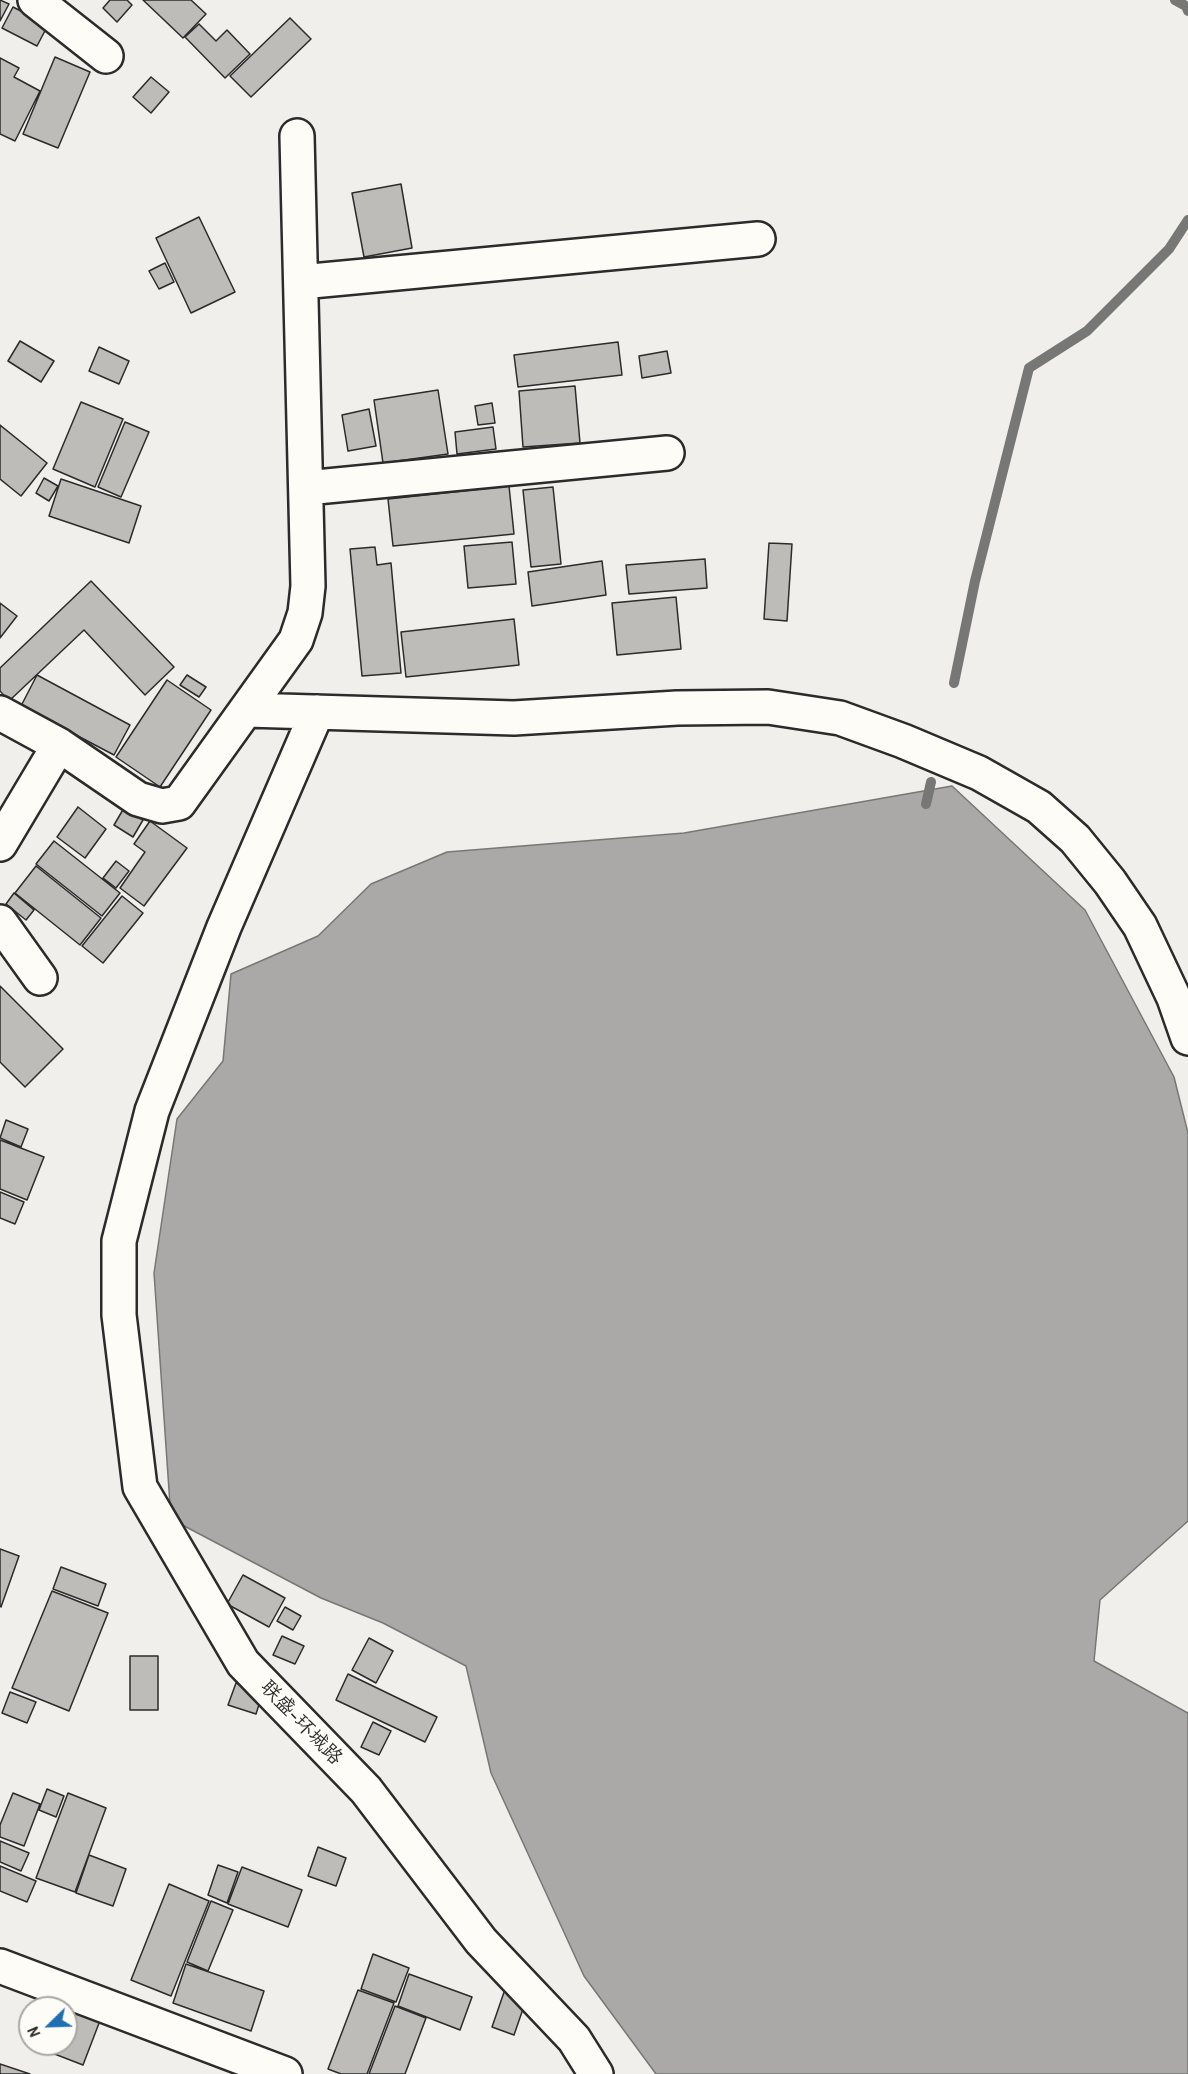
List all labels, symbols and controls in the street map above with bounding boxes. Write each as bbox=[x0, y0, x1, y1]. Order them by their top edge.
street label: 联盛-环城路 bbox=[255, 1676, 347, 1770]
north arrow bbox=[18, 1996, 78, 2056]
text: N bbox=[21, 2024, 45, 2040]

